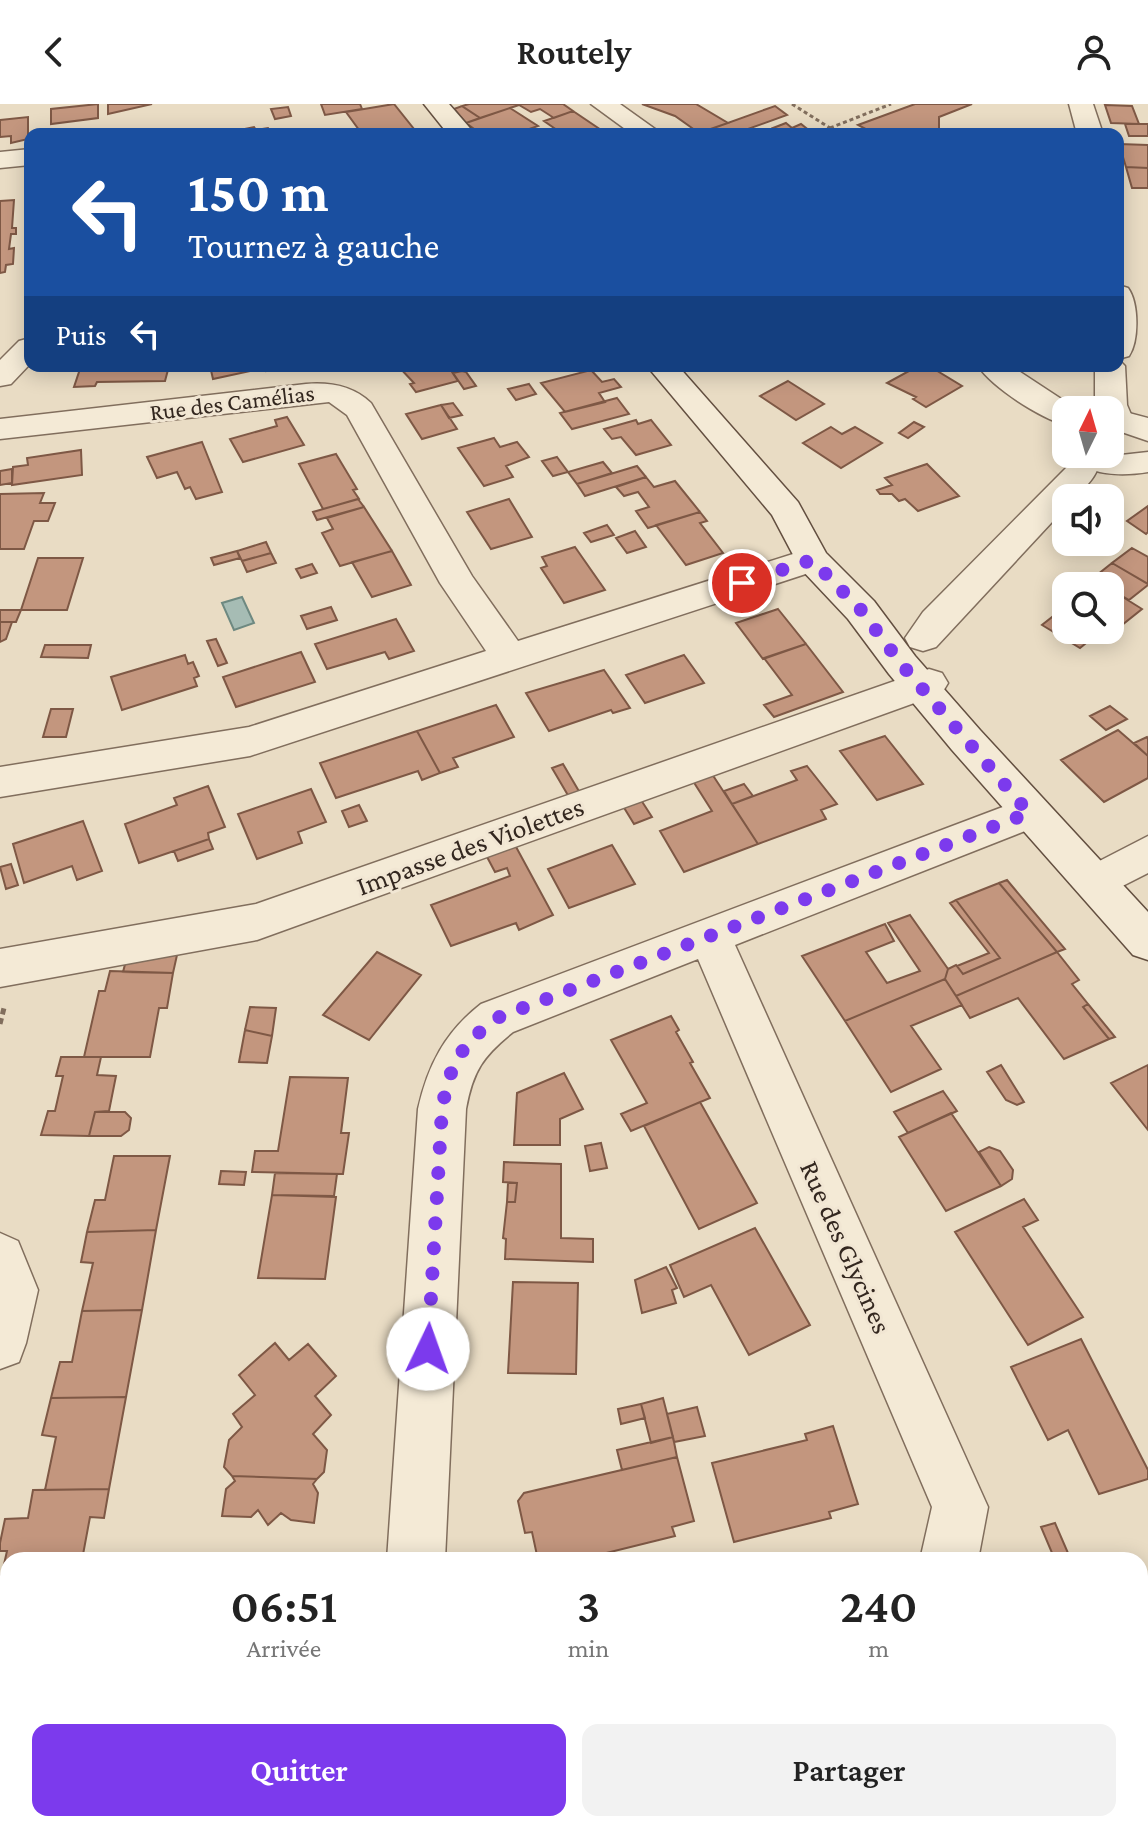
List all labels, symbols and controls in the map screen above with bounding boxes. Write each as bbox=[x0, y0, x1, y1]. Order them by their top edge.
icon: back bbox=[32, 30, 76, 74]
icon: person bbox=[1072, 30, 1116, 74]
text: Routely bbox=[517, 32, 631, 72]
icon: left bbox=[56, 160, 160, 264]
text: 150 m bbox=[188, 161, 329, 223]
text: Tournez à gauche bbox=[188, 226, 439, 266]
icon: left bbox=[123, 312, 167, 356]
text: Puis bbox=[56, 318, 107, 351]
street label: Rue des Camélias bbox=[148, 378, 316, 426]
north arrow bbox=[1052, 396, 1124, 468]
map controls bbox=[1052, 396, 1124, 644]
button: sound bbox=[1052, 484, 1124, 556]
pin bbox=[708, 549, 776, 617]
icon: arrive bbox=[720, 561, 764, 605]
button: search bbox=[1052, 572, 1124, 644]
street label: Impasse des Violettes bbox=[352, 790, 588, 902]
street label: Rue des Glycines bbox=[794, 1156, 898, 1338]
position arrow bbox=[386, 1307, 470, 1391]
text: 06:51 bbox=[231, 1579, 337, 1632]
text: 3 bbox=[577, 1579, 600, 1632]
text: 240 bbox=[840, 1579, 917, 1632]
text: Arrivée bbox=[246, 1634, 321, 1663]
text: min bbox=[568, 1634, 609, 1663]
text: m bbox=[868, 1634, 889, 1663]
button: Quitter bbox=[32, 1724, 566, 1816]
button: Partager bbox=[582, 1724, 1116, 1816]

